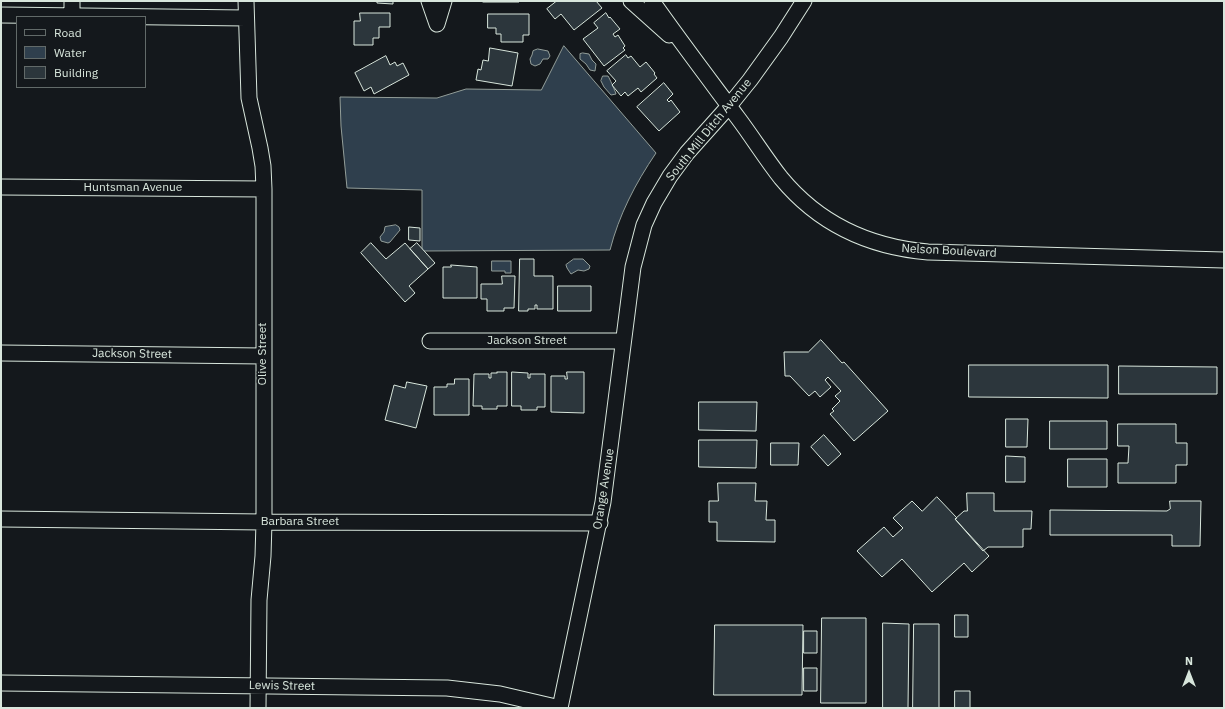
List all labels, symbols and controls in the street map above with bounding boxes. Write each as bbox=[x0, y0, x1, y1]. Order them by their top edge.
legend bbox=[16, 16, 146, 88]
text: Road bbox=[54, 25, 82, 40]
text: Water bbox=[54, 45, 86, 60]
text: Building bbox=[54, 65, 98, 80]
street label: South Mill Ditch Avenue bbox=[663, 76, 755, 184]
street label: Huntsman Avenue bbox=[84, 181, 182, 195]
street label: Nelson Boulevard bbox=[901, 241, 997, 261]
street label: Olive Street bbox=[256, 323, 270, 385]
street label: Jackson Street bbox=[487, 334, 567, 348]
street label: Jackson Street bbox=[92, 346, 172, 362]
street label: Orange Avenue bbox=[590, 447, 618, 531]
street label: Barbara Street bbox=[261, 515, 339, 529]
north arrow bbox=[1169, 653, 1209, 693]
text: N bbox=[1185, 654, 1193, 668]
street label: Lewis Street bbox=[249, 678, 315, 694]

